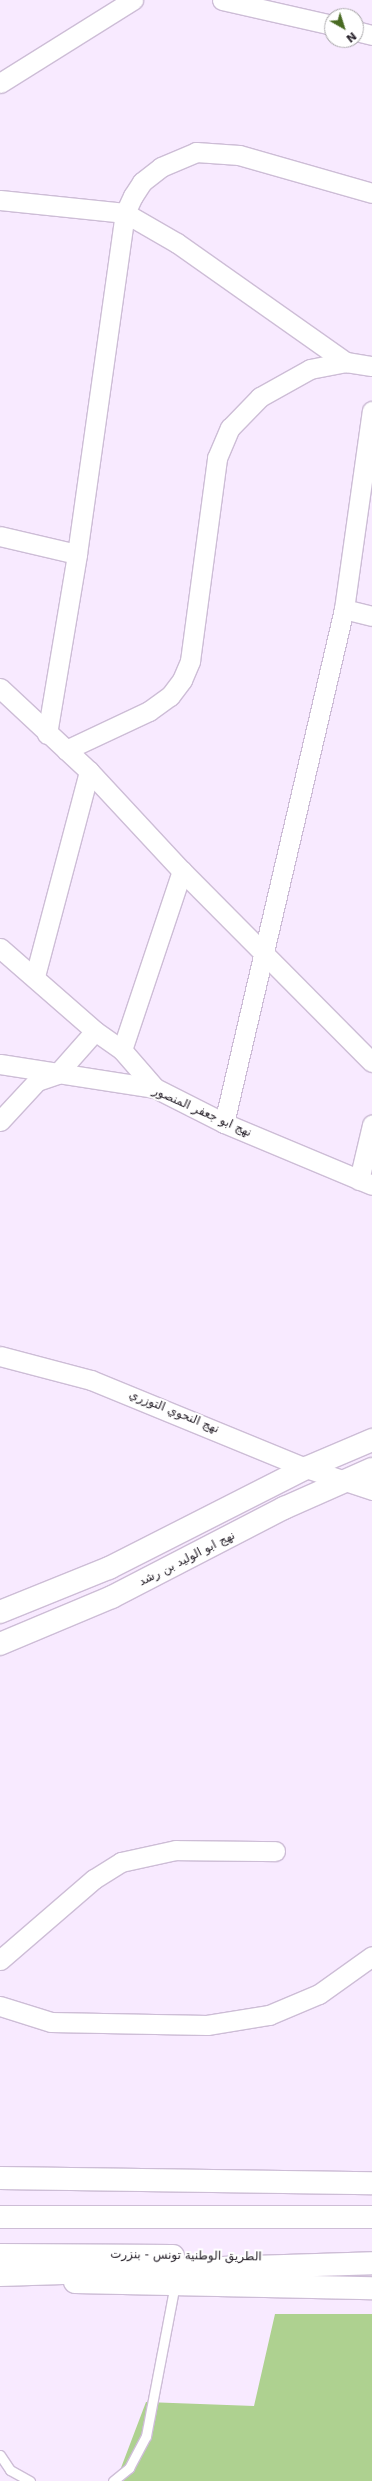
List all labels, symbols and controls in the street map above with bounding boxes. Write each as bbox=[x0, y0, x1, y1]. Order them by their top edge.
north arrow bbox=[324, 8, 364, 48]
text: N bbox=[344, 29, 359, 45]
street label: نهج ابو جعفر المنصور bbox=[150, 1084, 254, 1140]
street label: نهج النحوي التوزري bbox=[127, 1387, 221, 1437]
street label: نهج ابو الوليد بن رشد bbox=[136, 1528, 238, 1590]
street label: الطريق الوطنية تونس - بنزرت bbox=[110, 2247, 262, 2265]

